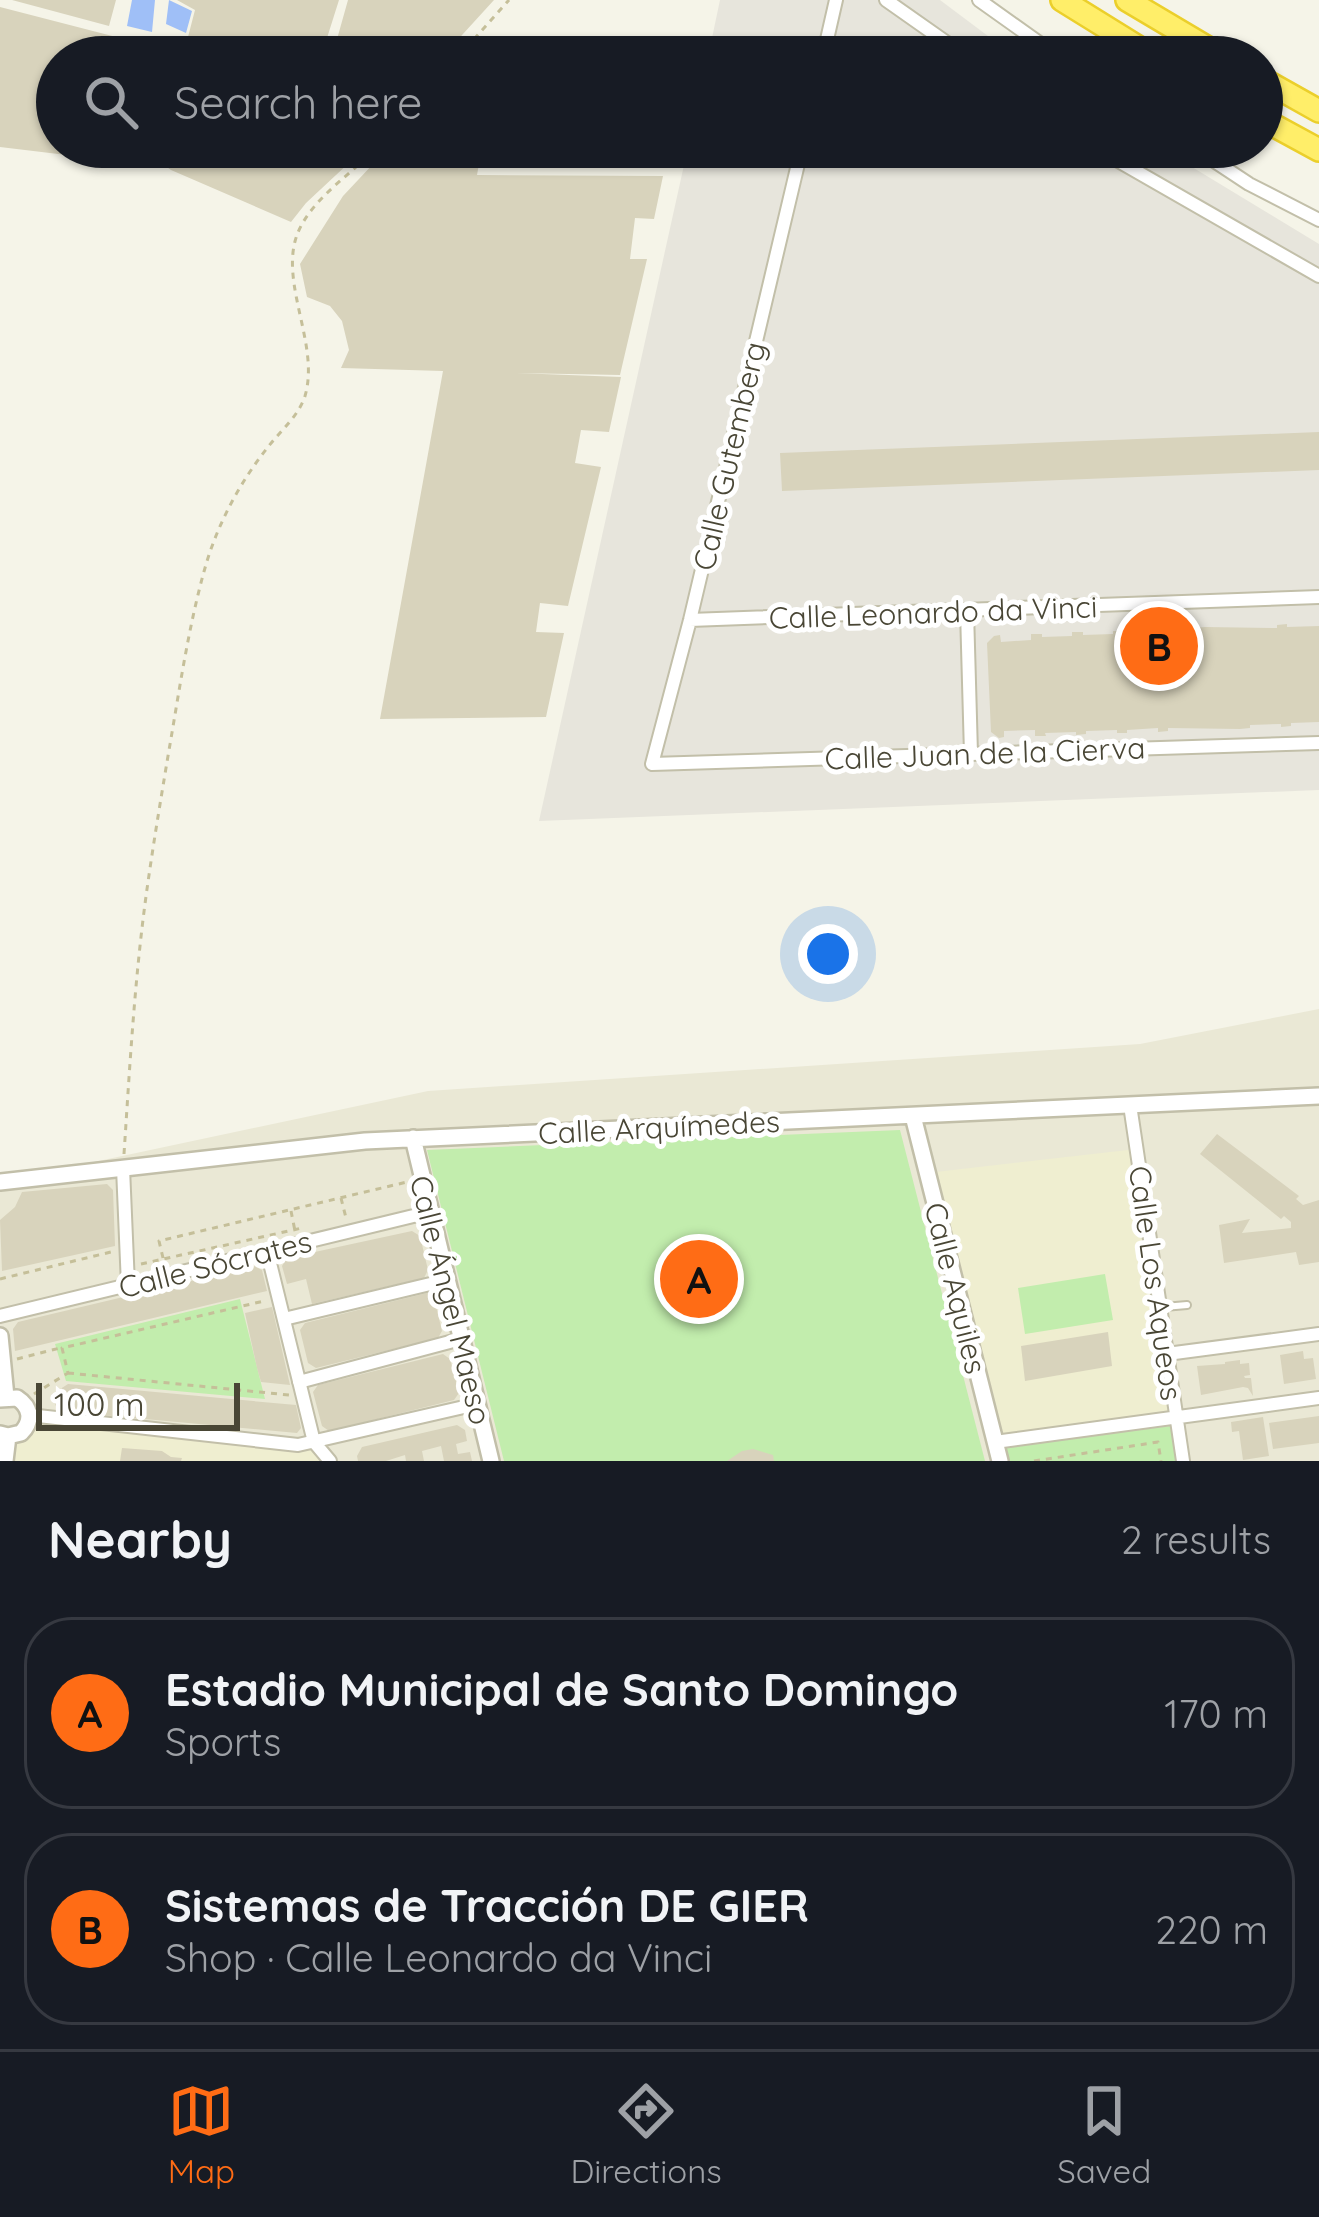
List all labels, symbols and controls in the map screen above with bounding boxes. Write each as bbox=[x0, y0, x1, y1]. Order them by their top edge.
search box bbox=[36, 36, 1283, 168]
icon: search bbox=[78, 69, 144, 135]
text: Search here bbox=[174, 74, 422, 130]
street label: Calle Gutemberg bbox=[684, 338, 774, 574]
street label: Calle Leonardo da Vinci bbox=[768, 587, 1098, 637]
pin: B bbox=[1120, 601, 1198, 691]
street label: Calle Juan de la Cierva bbox=[824, 728, 1146, 778]
your location bbox=[798, 924, 858, 984]
street label: Calle Arquímedes bbox=[537, 1102, 781, 1152]
street label: Calle Los Aqueos bbox=[1121, 1163, 1191, 1403]
street label: Calle Ángel Maeso bbox=[402, 1171, 500, 1429]
street label: Calle Aquiles bbox=[916, 1198, 996, 1378]
street label: Calle Sócrates bbox=[115, 1222, 315, 1306]
pin: A bbox=[660, 1234, 738, 1324]
scale bar bbox=[36, 1377, 240, 1430]
text: 100 m bbox=[54, 1383, 145, 1424]
text: Nearby bbox=[48, 1507, 232, 1571]
text: 2 results bbox=[1121, 1515, 1271, 1564]
text: Estadio Municipal de Santo Domingo bbox=[165, 1661, 958, 1717]
text: A bbox=[78, 1689, 102, 1738]
text: 170 m bbox=[1164, 1689, 1268, 1738]
text: Sports bbox=[165, 1717, 281, 1766]
text: Sistemas de Tracción DE GIER bbox=[165, 1877, 809, 1933]
text: B bbox=[77, 1905, 103, 1954]
text: 220 m bbox=[1155, 1905, 1268, 1954]
text: Shop · Calle Leonardo da Vinci bbox=[165, 1933, 712, 1982]
tab: Map bbox=[168, 2078, 235, 2191]
tab: Directions bbox=[570, 2078, 722, 2191]
tab: Saved bbox=[1057, 2078, 1151, 2191]

